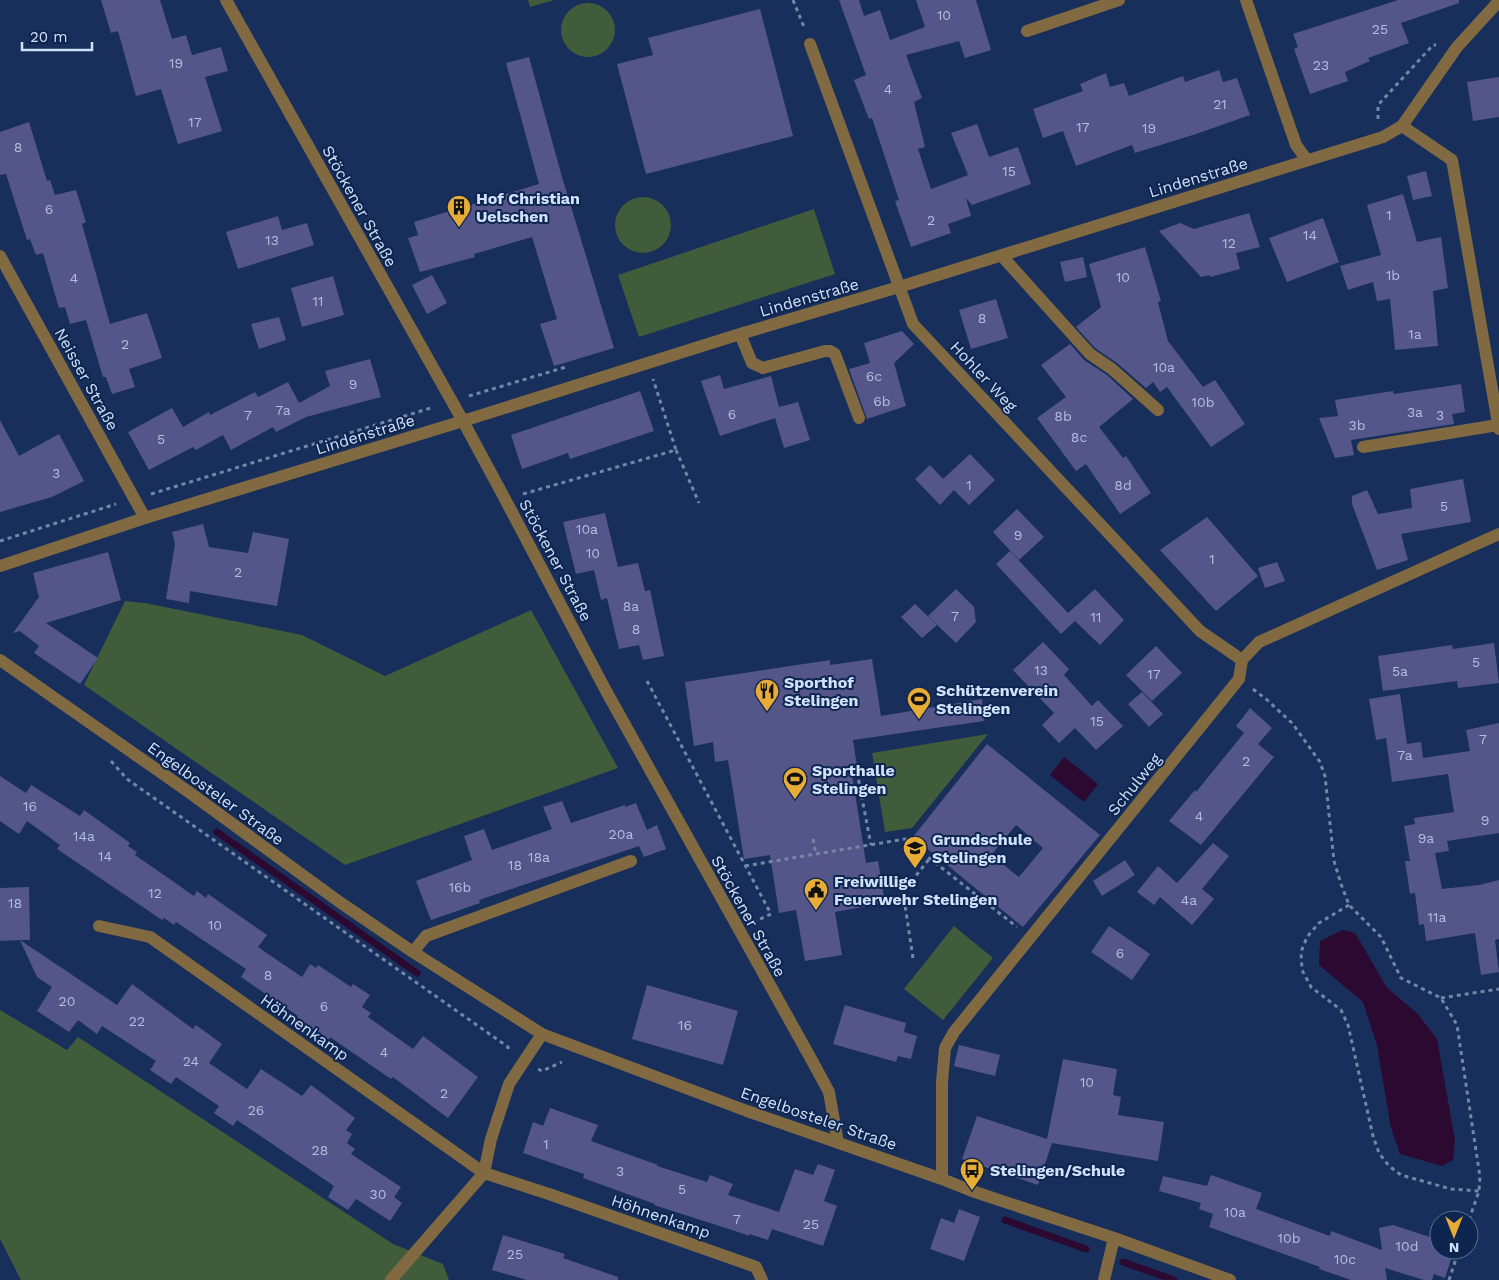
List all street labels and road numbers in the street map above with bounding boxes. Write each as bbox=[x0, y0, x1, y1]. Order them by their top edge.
street label: Stöckener Straße bbox=[318, 142, 401, 270]
street label: Lindenstraße bbox=[1146, 153, 1250, 202]
street label: Lindenstraße bbox=[757, 274, 861, 321]
street label: Neisser Straße bbox=[51, 325, 123, 434]
street label: Hohler Weg bbox=[946, 337, 1021, 416]
street label: Lindenstraße bbox=[313, 410, 417, 459]
street label: Stöckener Straße bbox=[515, 496, 596, 625]
street label: Engelbosteler Straße bbox=[144, 738, 288, 849]
street label: Schulweg bbox=[1104, 749, 1166, 819]
street label: Stöckener Straße bbox=[707, 852, 790, 980]
street label: Höhnenkamp bbox=[257, 990, 353, 1065]
street label: Engelbosteler Straße bbox=[738, 1083, 899, 1154]
street label: Höhnenkamp bbox=[609, 1191, 713, 1242]

